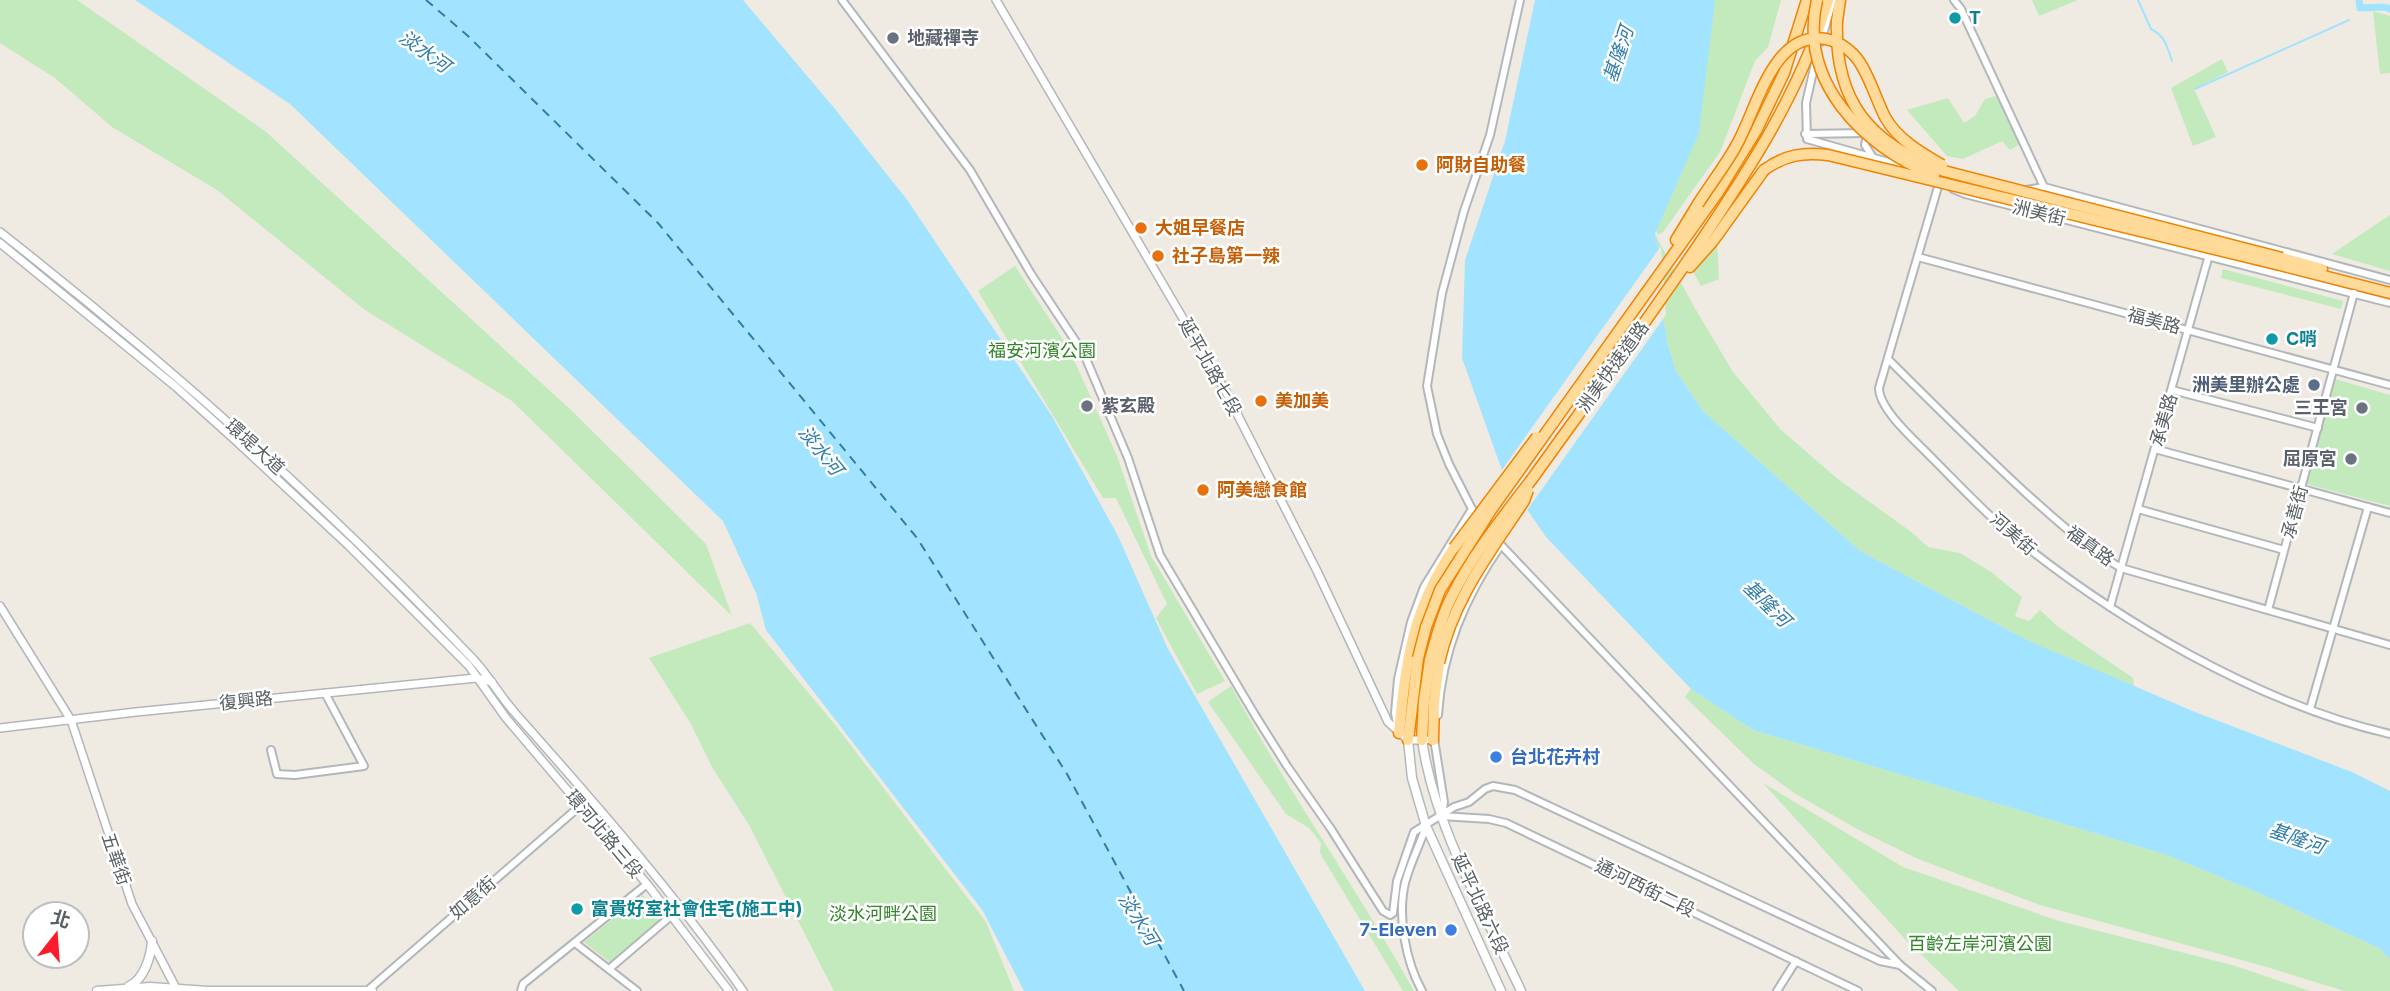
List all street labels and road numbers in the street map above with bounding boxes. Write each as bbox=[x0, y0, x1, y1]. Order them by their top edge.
street label: 洲美街 bbox=[2010, 196, 2068, 229]
street label: 福美路 bbox=[2125, 303, 2183, 338]
street label: 延平北路七段 bbox=[1175, 314, 1246, 419]
street label: 洲美快速道路 bbox=[1572, 317, 1653, 417]
street label: 承美路 bbox=[2146, 391, 2181, 449]
street label: 環堤大道 bbox=[222, 415, 289, 479]
street label: 承善街 bbox=[2277, 483, 2312, 541]
street label: 河美街 bbox=[1986, 508, 2041, 559]
street label: 福真路 bbox=[2062, 521, 2118, 570]
street label: 復興路 bbox=[218, 687, 274, 714]
street label: 環河北路三段 bbox=[562, 786, 647, 882]
street label: 五華街 bbox=[98, 830, 135, 888]
street label: 延平北路六段 bbox=[1448, 850, 1513, 957]
street label: 通河西街二段 bbox=[1592, 854, 1698, 921]
street label: 如意街 bbox=[445, 872, 500, 923]

